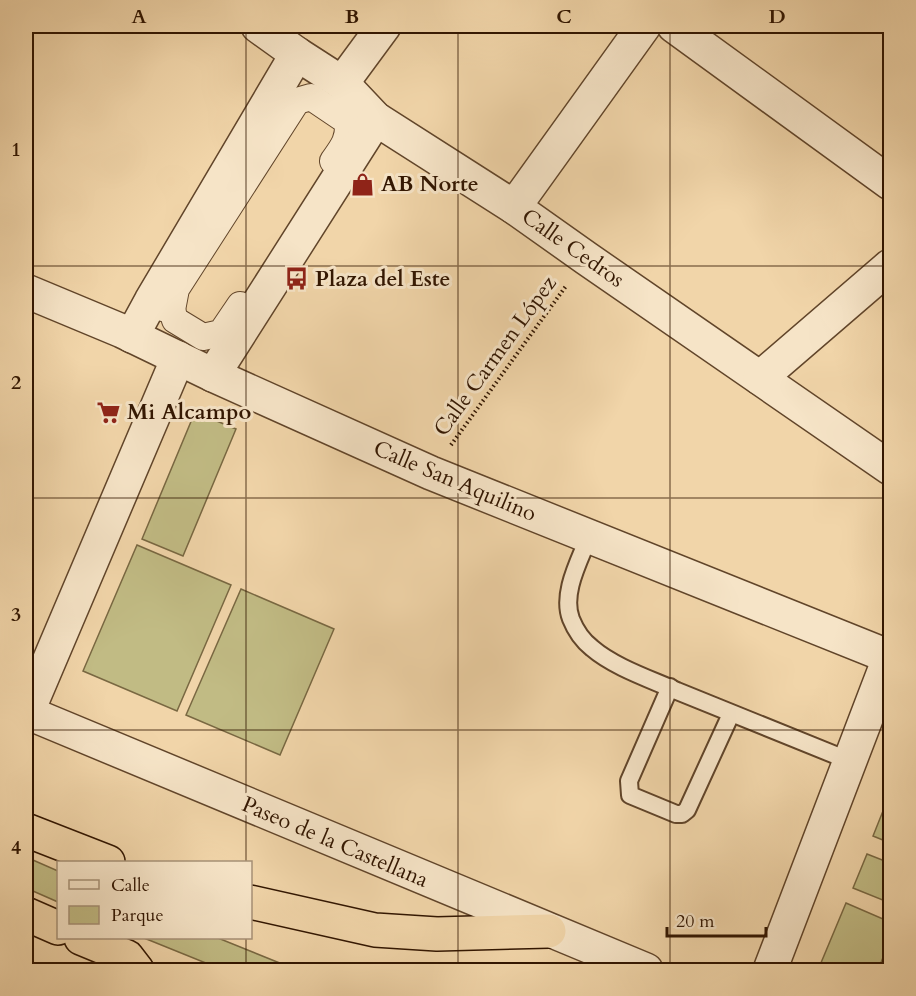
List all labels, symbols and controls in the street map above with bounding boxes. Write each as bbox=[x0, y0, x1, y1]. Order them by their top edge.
text: A bbox=[131, 3, 147, 30]
text: B bbox=[345, 3, 359, 30]
text: C bbox=[556, 3, 572, 30]
text: D bbox=[768, 3, 786, 30]
text: 1 bbox=[11, 136, 21, 163]
place label: AB Norte bbox=[381, 169, 479, 199]
shop icon: AB Norte bbox=[350, 171, 376, 197]
street label: Calle Cedros bbox=[516, 202, 630, 294]
place label: Plaza del Este bbox=[315, 264, 451, 294]
bus stop icon: Plaza del Este bbox=[284, 266, 310, 292]
street label: Calle Carmen López bbox=[427, 270, 564, 442]
text: 2 bbox=[11, 369, 21, 396]
place label: Mi Alcampo bbox=[127, 397, 252, 427]
supermarket icon: Mi Alcampo bbox=[96, 399, 122, 425]
street label: Calle San Aquilino bbox=[369, 433, 541, 529]
text: 3 bbox=[11, 601, 21, 628]
street label: Paseo de la Castellana bbox=[237, 789, 433, 895]
text: 4 bbox=[11, 834, 21, 861]
legend bbox=[57, 861, 252, 939]
text: Calle bbox=[111, 873, 150, 898]
scale bar bbox=[667, 900, 766, 938]
text: Parque bbox=[111, 903, 164, 928]
text: 20 m bbox=[676, 909, 715, 934]

